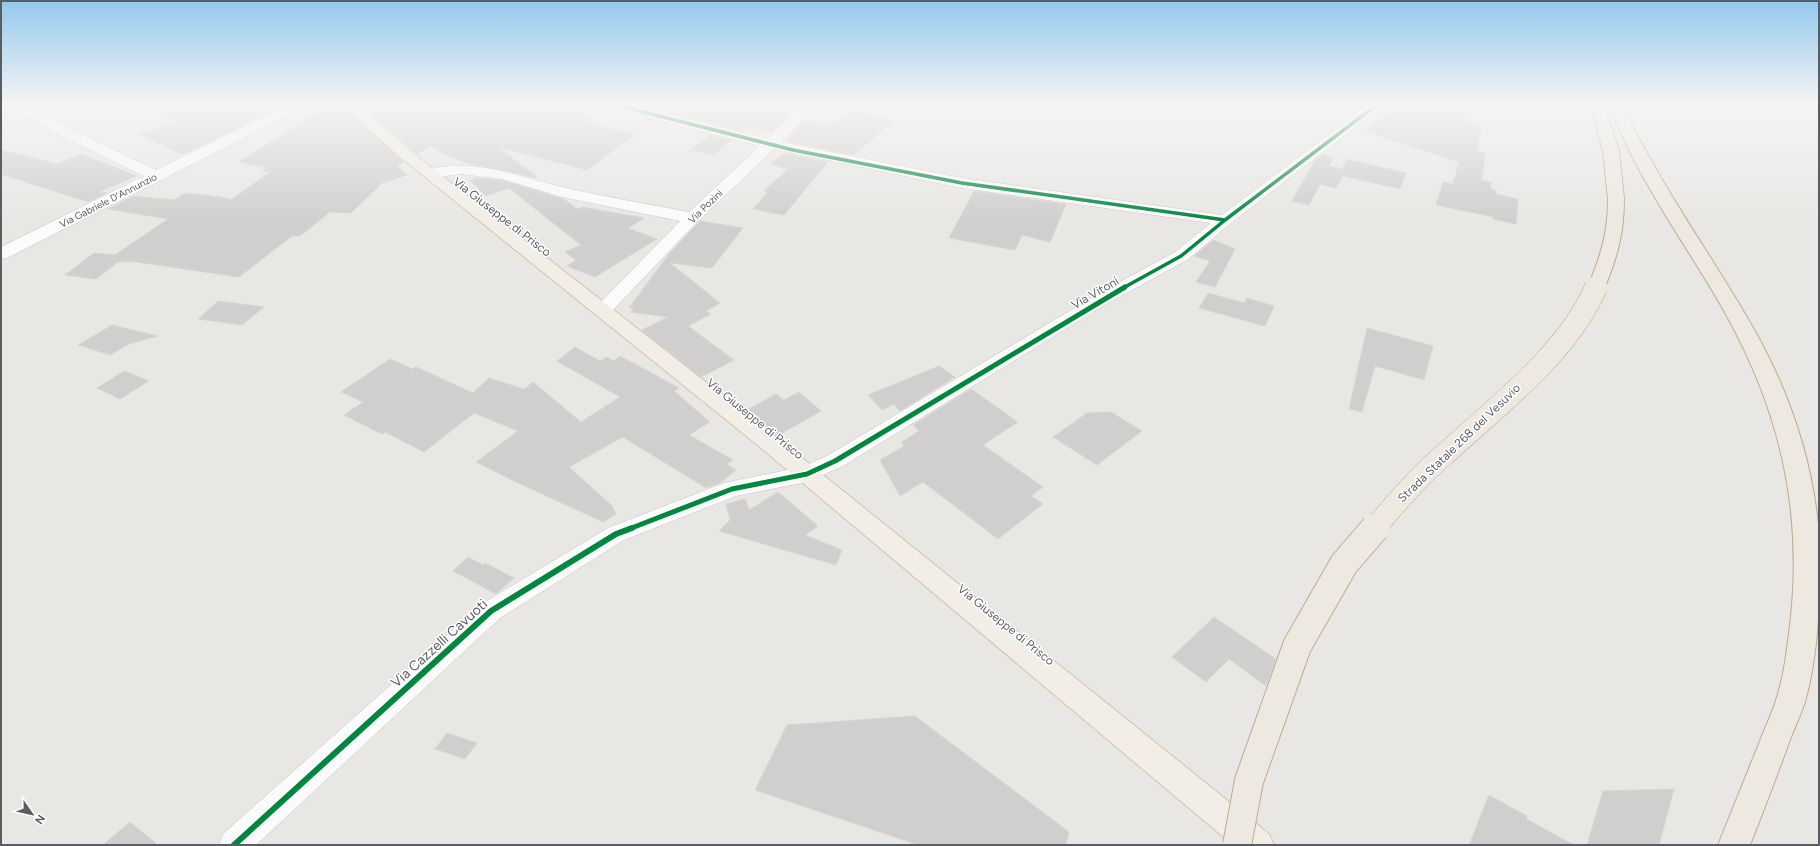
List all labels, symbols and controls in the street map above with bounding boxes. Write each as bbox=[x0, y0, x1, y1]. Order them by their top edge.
street label: Via Gabriele D'Annunzio bbox=[57, 170, 159, 231]
street label: Via Giuseppe di Prisco bbox=[450, 174, 554, 260]
street label: Via Pozini bbox=[685, 187, 725, 226]
street label: Via Vitoni bbox=[1069, 274, 1121, 312]
street label: Via Giuseppe di Prisco bbox=[704, 376, 806, 462]
street label: Strada Statale 268 del Vesuvio bbox=[1395, 381, 1523, 505]
street label: Via Giuseppe di Prisco bbox=[955, 582, 1057, 668]
street label: Via Cazzelli Cavuoti bbox=[388, 596, 491, 691]
north arrow bbox=[12, 794, 52, 834]
text: N bbox=[32, 812, 48, 826]

